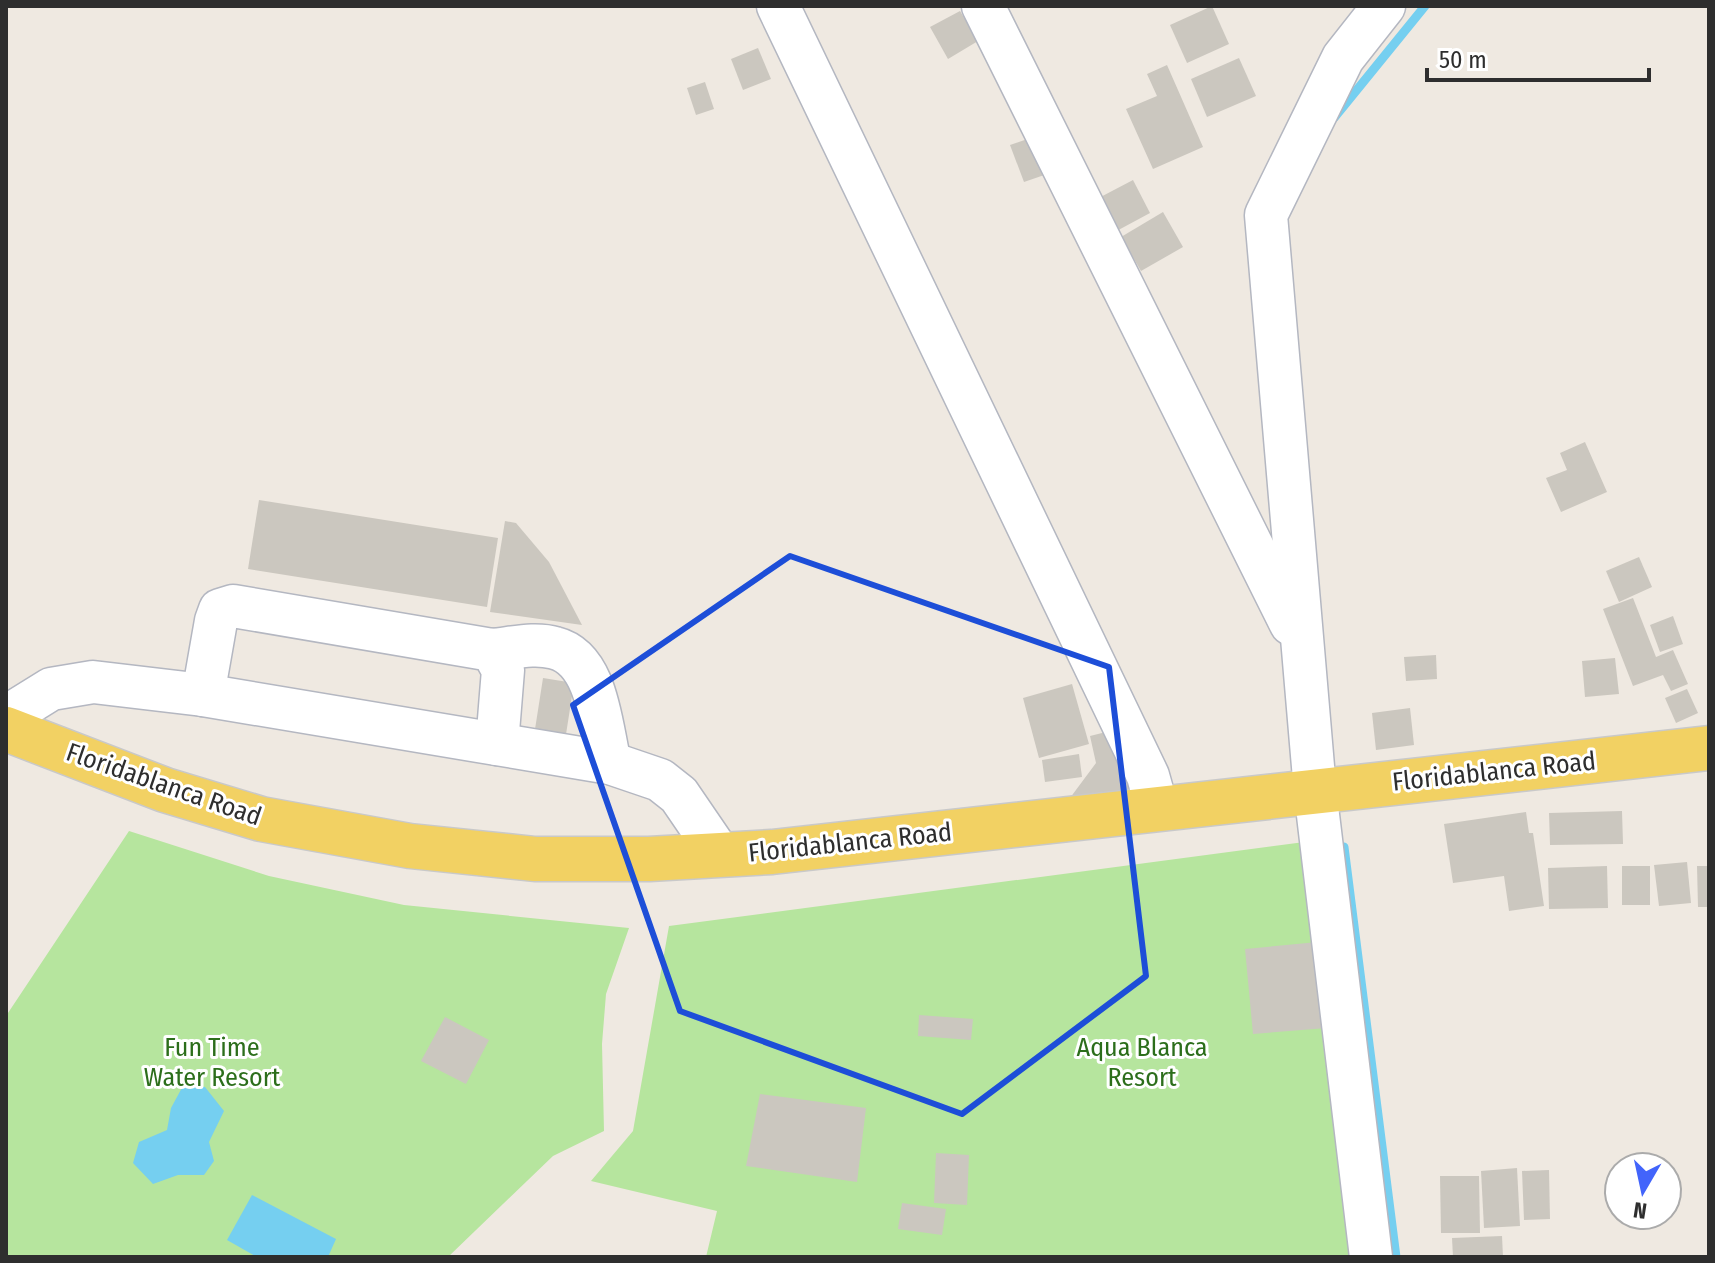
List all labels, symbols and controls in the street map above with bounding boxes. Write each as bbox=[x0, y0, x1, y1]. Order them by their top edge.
scale bar bbox=[1427, 32, 1649, 82]
text: 50 m bbox=[1439, 46, 1487, 74]
street label: Floridablanca Road bbox=[62, 737, 266, 832]
street label: Floridablanca Road bbox=[1391, 745, 1597, 798]
street label: Floridablanca Road bbox=[747, 816, 953, 869]
park label: Fun Time Water Resort bbox=[144, 1032, 281, 1093]
park label: Aqua Blanca Resort bbox=[1076, 1032, 1208, 1093]
north arrow bbox=[1603, 1151, 1683, 1231]
text: N bbox=[1631, 1196, 1649, 1225]

